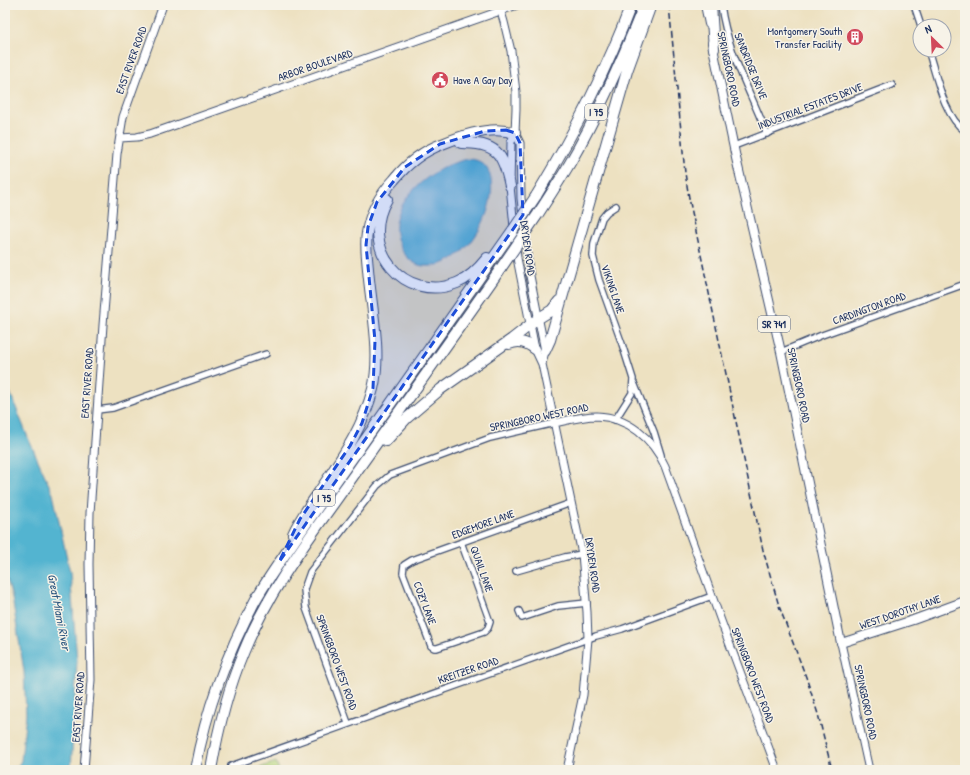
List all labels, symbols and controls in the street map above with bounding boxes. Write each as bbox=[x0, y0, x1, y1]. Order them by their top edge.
north arrow bbox=[912, 18, 952, 58]
text: N bbox=[922, 21, 934, 36]
street label: EAST RIVER ROAD bbox=[112, 24, 150, 96]
place label: Montgomery South Transfer Facility bbox=[767, 24, 842, 51]
building icon: Montgomery South Transfer Facility bbox=[845, 27, 865, 47]
street label: SPRINGBORO ROAD bbox=[714, 30, 744, 108]
street label: SANDRIDGE DRIVE bbox=[731, 31, 771, 102]
street label: ARBOR BOULEVARD bbox=[276, 45, 355, 84]
public building icon: Have A Gay Day bbox=[430, 70, 450, 90]
place label: Have A Gay Day bbox=[453, 73, 513, 87]
street label: INDUSTRIAL ESTATES DRIVE bbox=[756, 79, 865, 132]
road number: I 75 bbox=[585, 104, 607, 120]
street label: DRYDEN ROAD bbox=[517, 220, 539, 277]
street label: VIKING LANE bbox=[598, 263, 628, 315]
street label: CARDINGTON ROAD bbox=[831, 288, 908, 328]
road number: SR 741 bbox=[758, 316, 790, 332]
street label: EAST RIVER ROAD bbox=[78, 346, 97, 419]
street label: SPRINGBORO ROAD bbox=[784, 346, 814, 424]
street label: SPRINGBORO WEST ROAD bbox=[488, 400, 590, 434]
road number: I 75 bbox=[313, 490, 335, 506]
street label: EDGEMORE LANE bbox=[450, 506, 516, 542]
street label: DRYDEN ROAD bbox=[582, 537, 604, 594]
street label: QUAIL LANE bbox=[467, 544, 497, 594]
water label: Great Miami River bbox=[44, 572, 75, 653]
street label: COZY LANE bbox=[410, 579, 440, 627]
street label: WEST DOROTHY LANE bbox=[858, 592, 942, 632]
street label: SPRINGBORO WEST ROAD bbox=[313, 612, 361, 712]
street label: SPRINGBORO WEST ROAD bbox=[728, 626, 778, 725]
street label: KREITZER ROAD bbox=[436, 653, 501, 687]
street label: SPRINGBORO ROAD bbox=[851, 663, 881, 741]
street label: EAST RIVER ROAD bbox=[69, 670, 88, 743]

